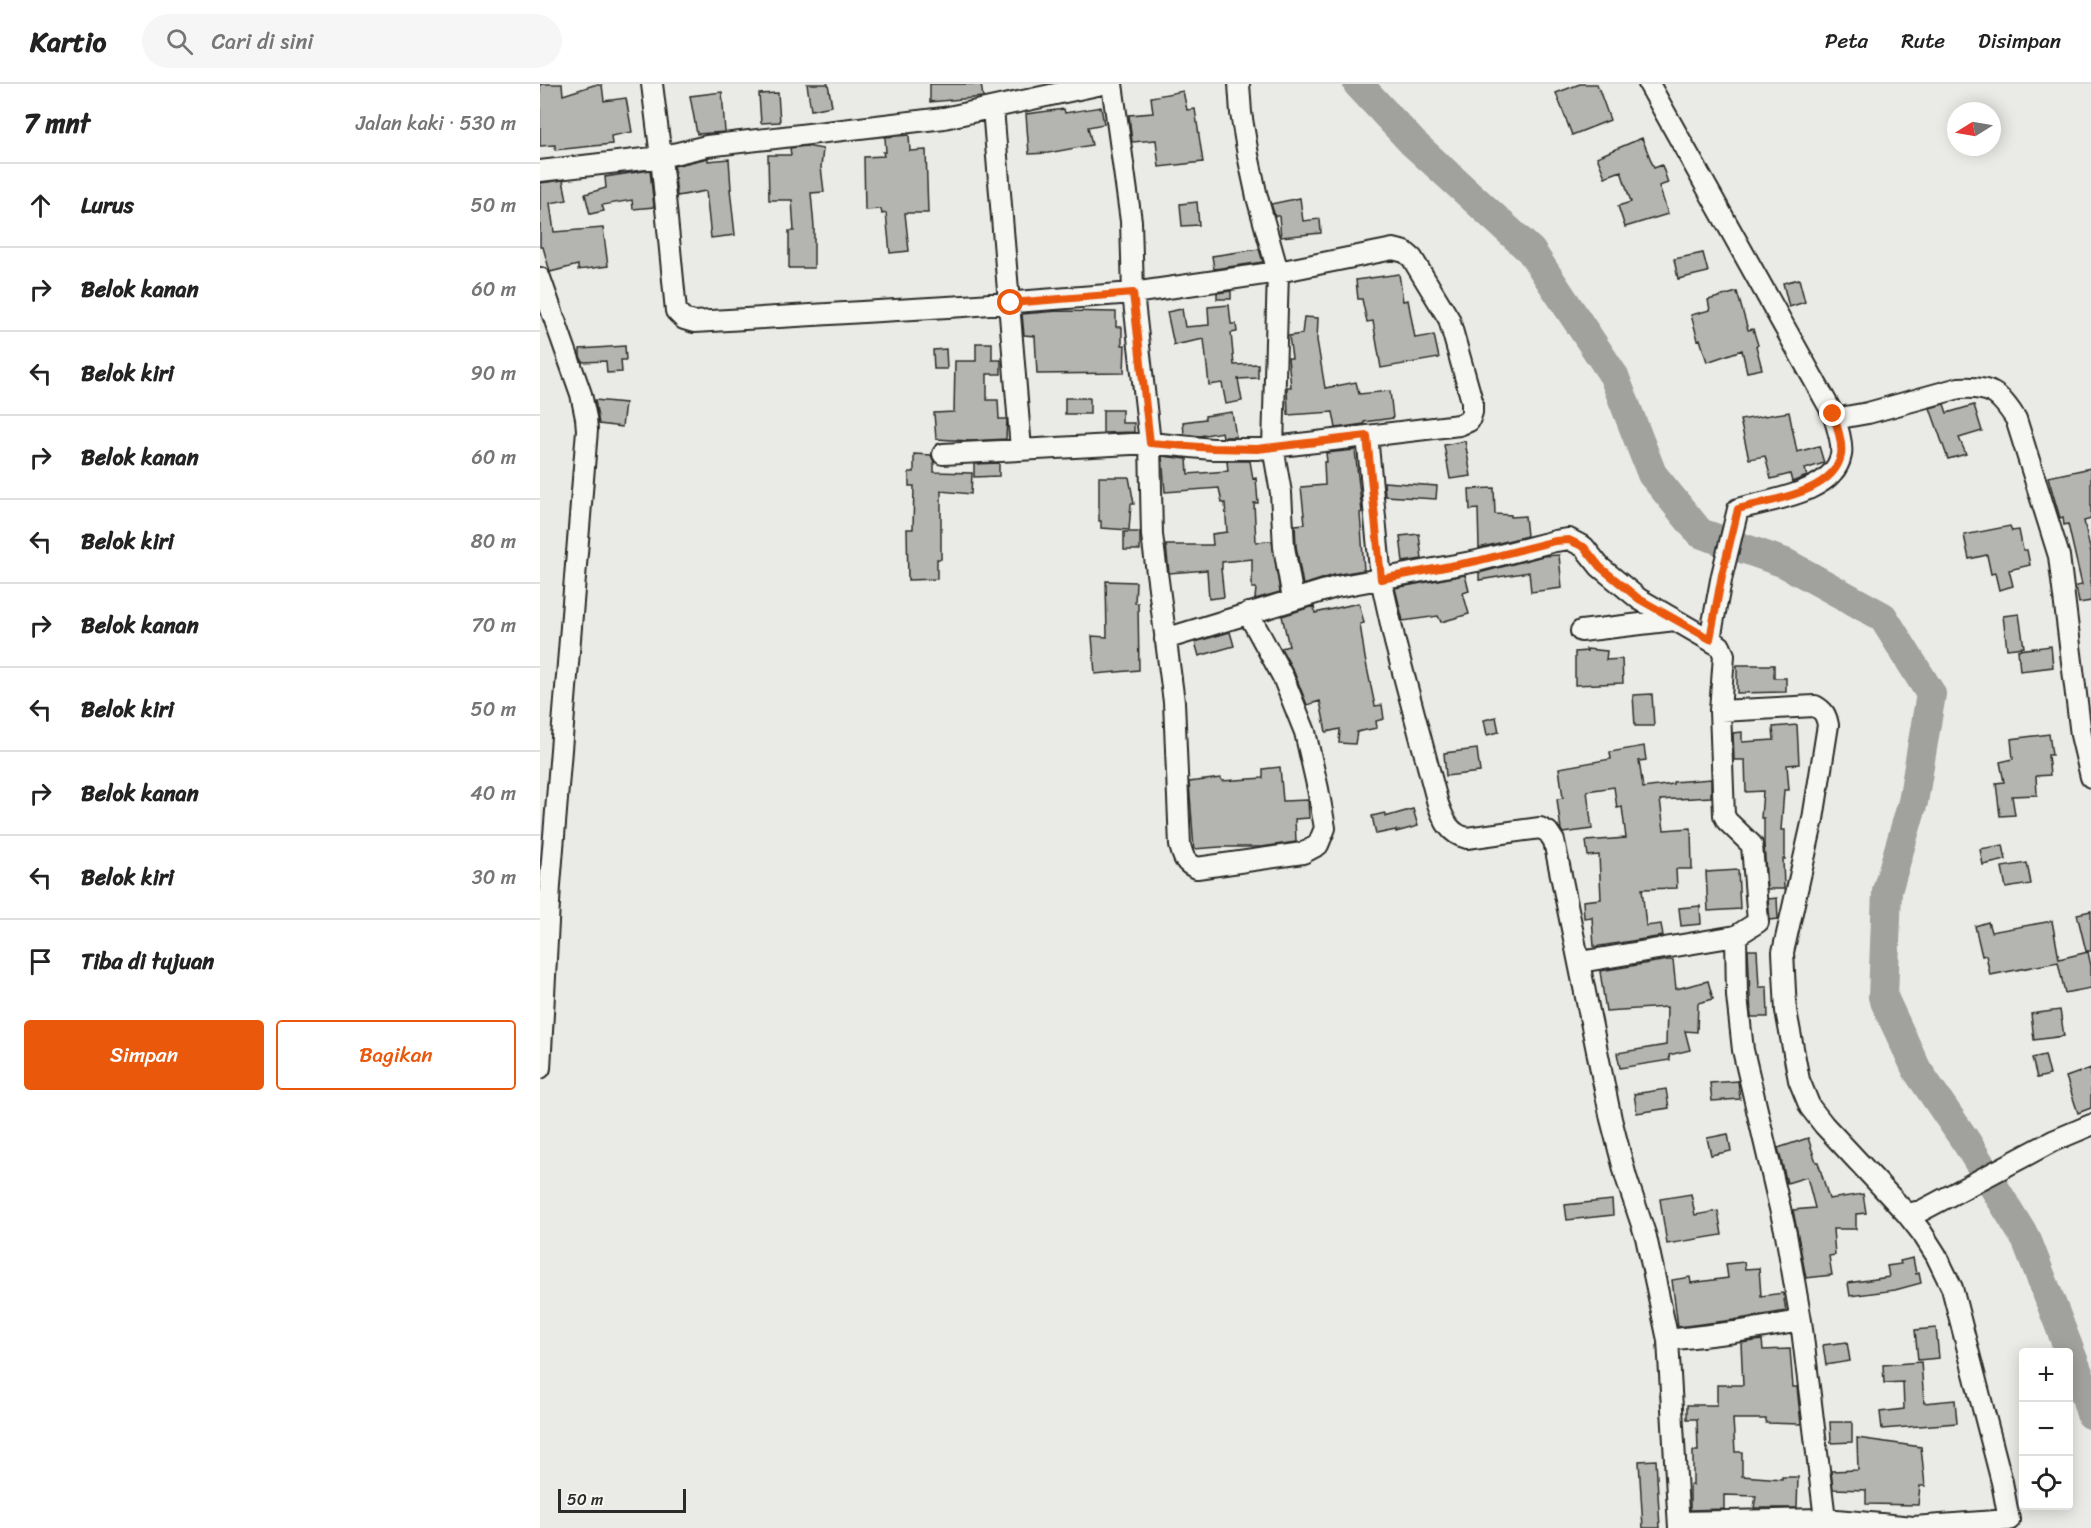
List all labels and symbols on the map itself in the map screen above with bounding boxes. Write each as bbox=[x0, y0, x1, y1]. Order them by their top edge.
north arrow bbox=[1947, 102, 2001, 156]
route start bbox=[997, 289, 1023, 315]
route end bbox=[1819, 400, 1845, 426]
scale bar bbox=[558, 1486, 686, 1514]

